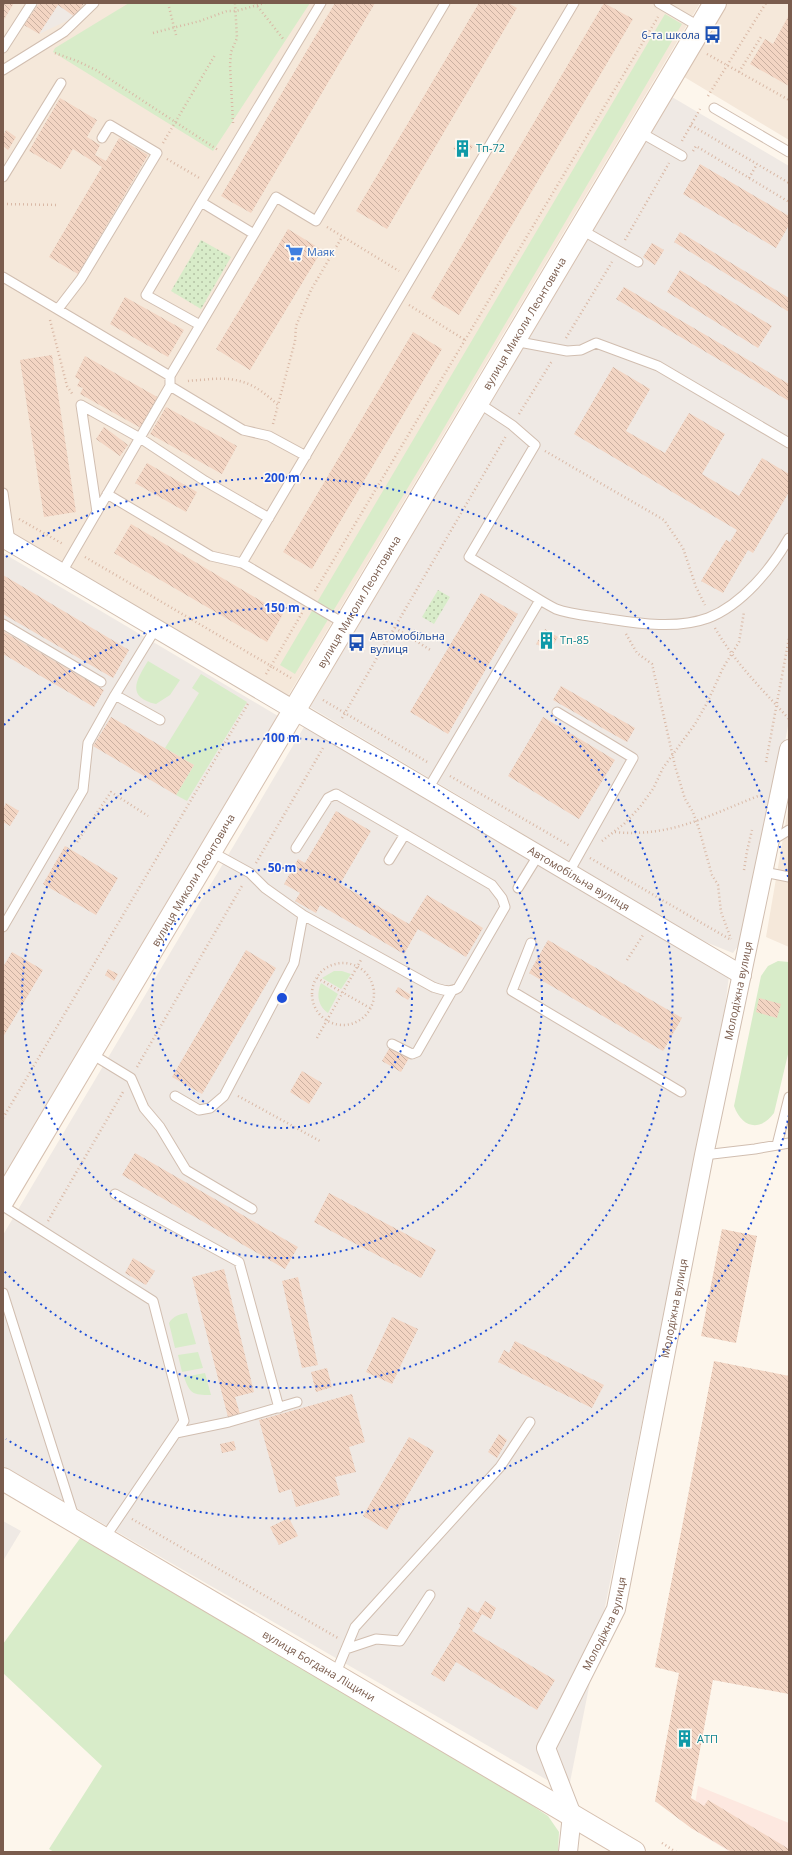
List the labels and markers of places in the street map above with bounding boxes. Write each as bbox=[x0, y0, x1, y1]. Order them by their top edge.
bus stop icon: 6-та школа bbox=[703, 25, 723, 45]
place label: 6-та школа bbox=[642, 27, 700, 42]
building icon: Тп-72 bbox=[453, 138, 473, 158]
place label: Тп-72 bbox=[476, 140, 505, 155]
supermarket icon: Маяк bbox=[284, 242, 304, 262]
place label: Маяк bbox=[307, 244, 335, 259]
place label: Автомобільна вулиця bbox=[370, 628, 445, 656]
building icon: Тп-85 bbox=[537, 630, 557, 650]
bus stop icon: Автомобільна вулиця bbox=[347, 632, 367, 652]
place label: Тп-85 bbox=[560, 632, 589, 647]
centre of rings bbox=[275, 991, 289, 1005]
building icon: АТП bbox=[674, 1729, 694, 1749]
place label: АТП bbox=[697, 1731, 718, 1746]

